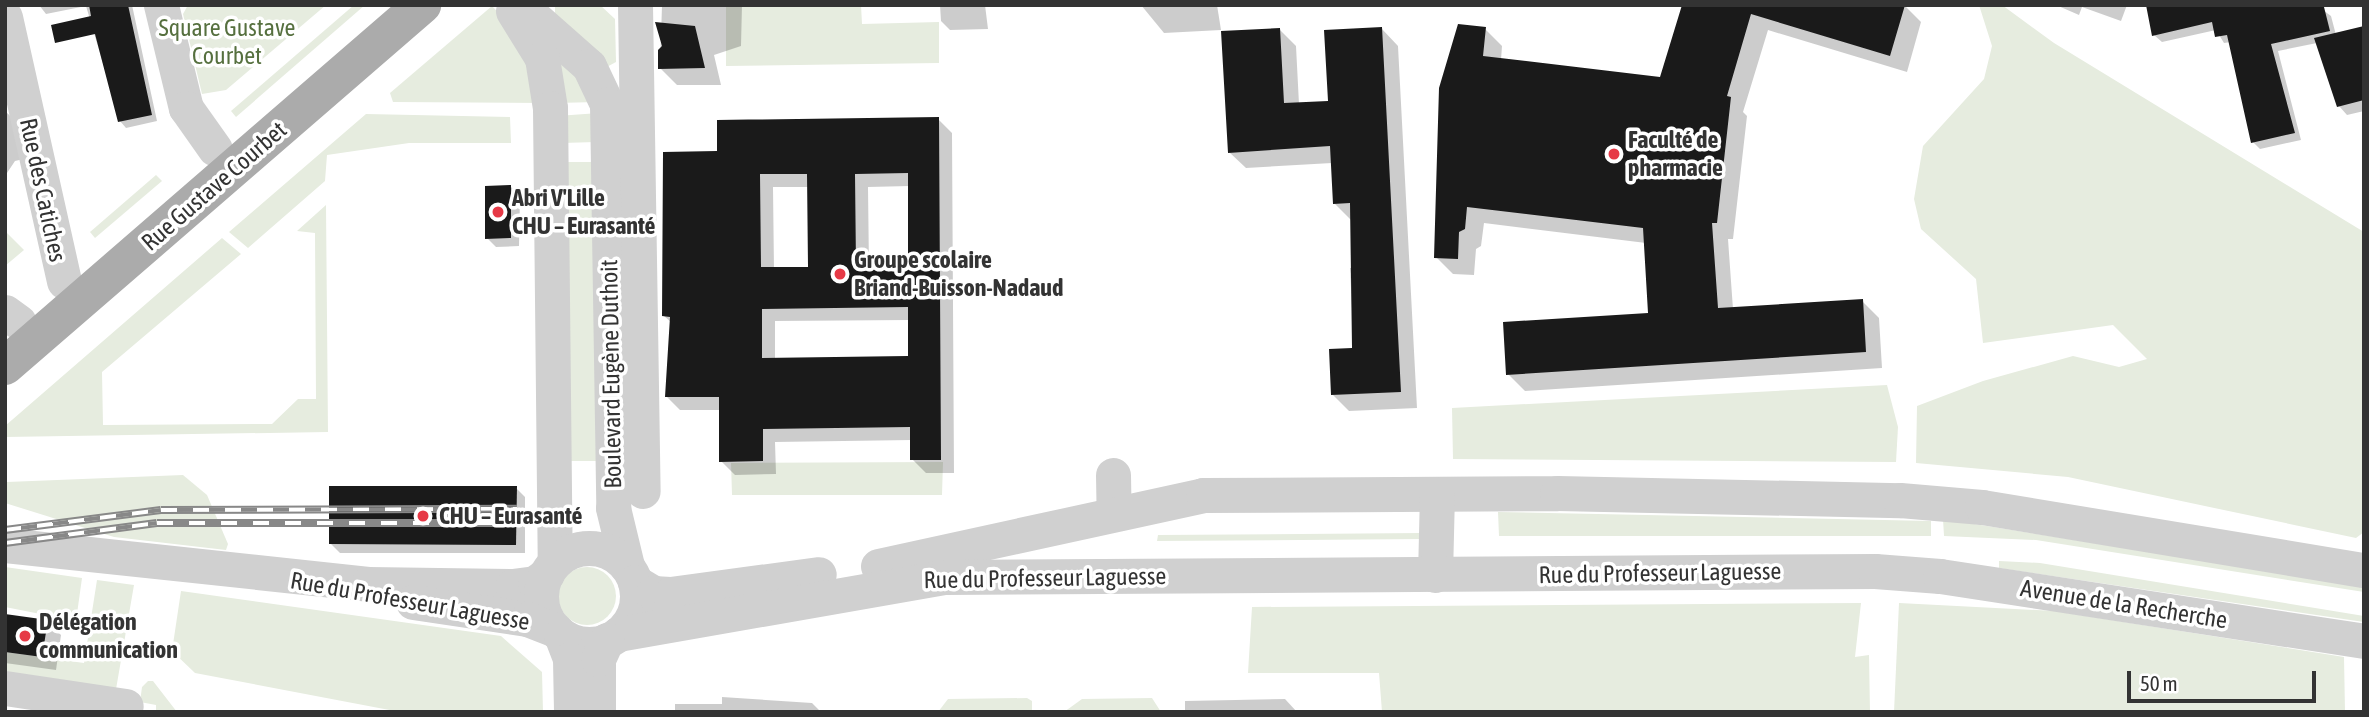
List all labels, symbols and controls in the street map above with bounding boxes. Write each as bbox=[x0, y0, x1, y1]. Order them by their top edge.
park label: Square Gustave Courbet bbox=[159, 14, 295, 70]
street label: Rue Gustave Courbet bbox=[136, 115, 292, 257]
street label: Rue des Catiches bbox=[14, 116, 72, 264]
place label: Faculté de pharmacie bbox=[1628, 126, 1723, 182]
marker: Faculté de pharmacie bbox=[1606, 146, 1622, 162]
place label: Abri V'Lille CHU – Eurasanté bbox=[512, 184, 655, 240]
marker: Abri V'Lille CHU – Eurasanté bbox=[490, 204, 506, 220]
place label: Groupe scolaire Briand-Buisson-Nadaud bbox=[854, 246, 1063, 302]
street label: Boulevard Eugène Duthoit bbox=[595, 259, 627, 489]
marker: Groupe scolaire Briand-Buisson-Nadaud bbox=[832, 266, 848, 282]
place label: CHU – Eurasanté bbox=[439, 502, 582, 530]
marker: CHU – Eurasanté bbox=[413, 506, 433, 526]
street label: Rue du Professeur Laguesse bbox=[1538, 556, 1782, 590]
street label: Rue du Professeur Laguesse bbox=[923, 561, 1167, 595]
street label: Rue du Professeur Laguesse bbox=[288, 566, 532, 636]
street label: Avenue de la Recherche bbox=[2019, 573, 2229, 635]
place label: Délégation communication bbox=[39, 608, 178, 664]
marker: Délégation communication bbox=[17, 628, 33, 644]
scale bar bbox=[2131, 658, 2320, 702]
text: 50 m bbox=[2140, 671, 2178, 695]

